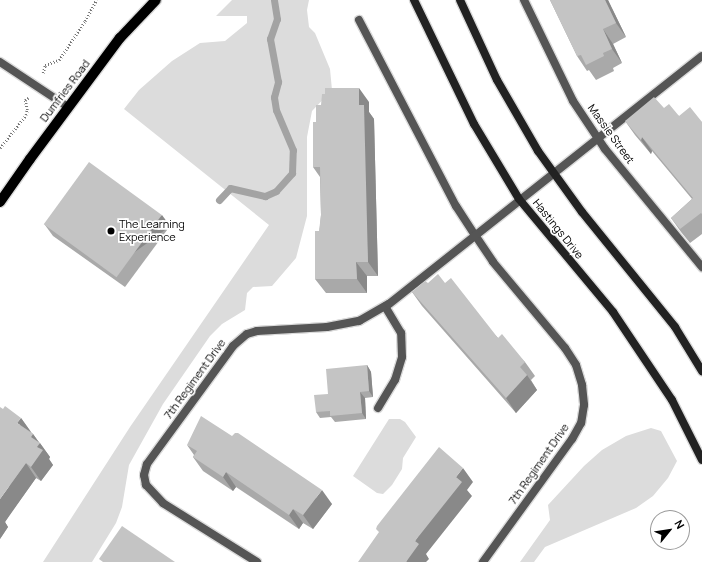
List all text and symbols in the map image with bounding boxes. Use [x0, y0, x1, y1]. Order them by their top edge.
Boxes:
street label: Dumfries Road [37, 57, 93, 125]
street label: Massie Street [585, 102, 637, 166]
street label: Hastings Drive [530, 196, 586, 262]
place label: The Learning Experience [119, 218, 185, 244]
marker: The Learning Experience [106, 226, 116, 236]
street label: 7th Regiment Drive [162, 336, 228, 422]
street label: 7th Regiment Drive [506, 421, 572, 507]
north arrow [650, 510, 690, 550]
text: N [671, 517, 688, 531]

